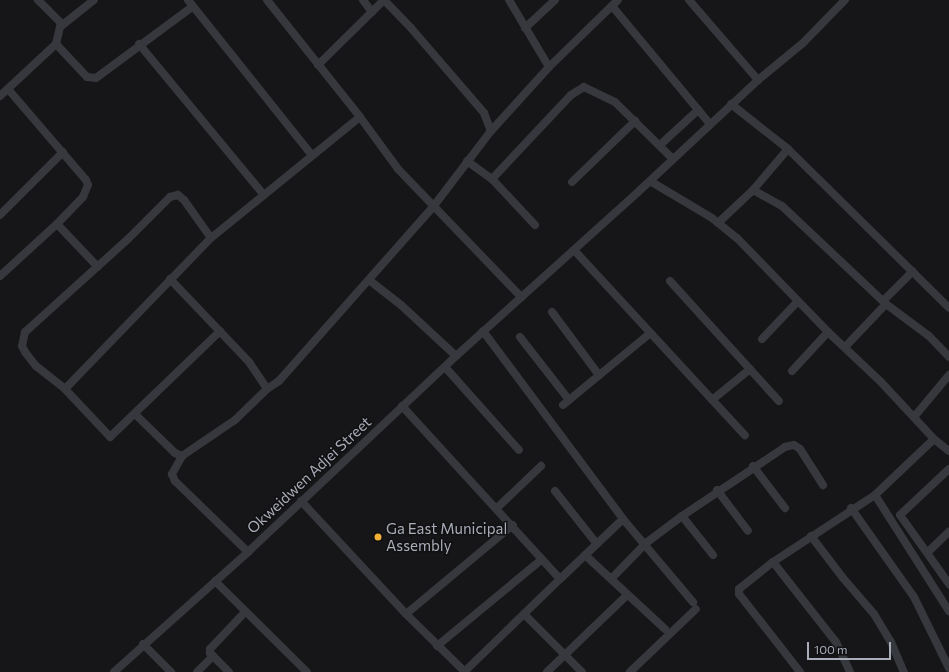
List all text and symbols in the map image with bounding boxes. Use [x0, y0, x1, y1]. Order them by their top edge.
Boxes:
street label: Okweidwen Adjei Street [243, 413, 375, 537]
place label: Ga East Municipal Assembly [386, 519, 507, 554]
marker: Ga East Municipal Assembly [373, 532, 383, 542]
scale bar [809, 634, 893, 660]
text: 100 m [814, 642, 848, 656]

